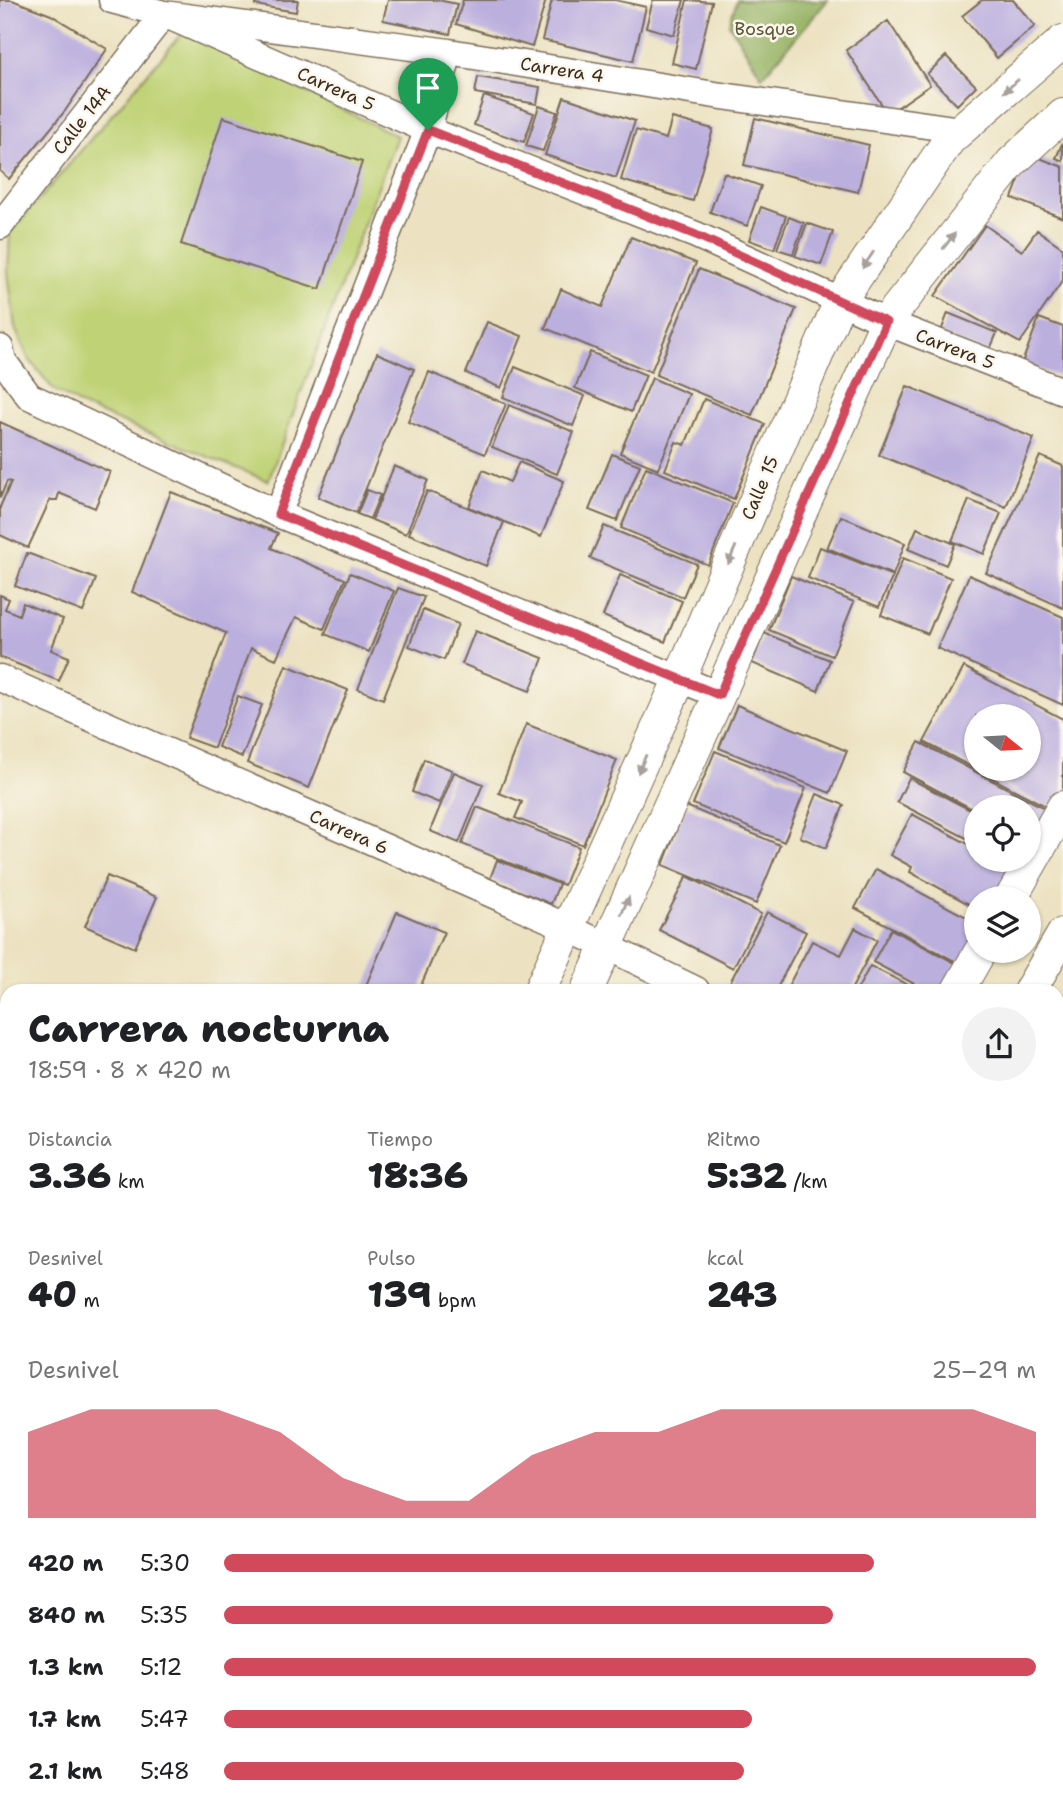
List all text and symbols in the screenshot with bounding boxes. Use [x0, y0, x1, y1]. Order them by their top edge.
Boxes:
park label: Bosque [735, 17, 795, 41]
street label: Carrera 4 [518, 52, 606, 88]
pin [398, 58, 458, 130]
street label: Carrera 5 [293, 61, 379, 117]
icon: arrive [409, 69, 447, 107]
one-way arrow [1003, 78, 1020, 93]
street label: Calle 14A [48, 81, 116, 159]
one-way arrow [942, 233, 957, 251]
one-way arrow [861, 250, 874, 270]
street label: Carrera 5 [912, 323, 998, 375]
street label: Calle 15 [736, 452, 784, 524]
one-way arrow [726, 545, 738, 565]
north arrow [964, 704, 1041, 780]
map controls [964, 704, 1041, 963]
one-way arrow [636, 754, 648, 774]
button: locate [964, 795, 1041, 872]
street label: Carrera 6 [306, 804, 392, 860]
button: layers [964, 886, 1041, 963]
one-way arrow [619, 896, 631, 916]
text: Carrera nocturna [28, 1003, 389, 1054]
button: share [962, 1007, 1036, 1081]
text: 18:59 · 8 × 420 m [28, 1055, 231, 1085]
text: Distancia [28, 1127, 112, 1152]
text: Tiempo [367, 1127, 433, 1152]
text: Ritmo [707, 1127, 761, 1152]
text: 3.36 [28, 1152, 111, 1199]
text: 18:36 [367, 1152, 468, 1199]
text: 5:32 [707, 1152, 787, 1199]
text: km [111, 1169, 145, 1194]
text: /km [787, 1169, 828, 1194]
text: Desnivel [28, 1246, 103, 1271]
text: Pulso [367, 1246, 416, 1271]
text: kcal [707, 1246, 744, 1271]
text: 40 [28, 1271, 77, 1318]
text: 139 [367, 1271, 432, 1318]
text: 243 [707, 1271, 777, 1318]
text: m [77, 1288, 100, 1313]
text: bpm [432, 1288, 476, 1313]
text: Desnivel [28, 1355, 119, 1385]
text: 25–29 m [932, 1355, 1036, 1385]
text: 420 m [28, 1548, 103, 1578]
text: 5:30 [140, 1548, 190, 1578]
text: 840 m [28, 1600, 105, 1630]
text: 5:35 [140, 1600, 188, 1630]
text: 1.3 km [28, 1652, 103, 1682]
text: 5:12 [140, 1652, 182, 1682]
text: 1.7 km [28, 1704, 101, 1734]
text: 5:47 [140, 1704, 189, 1734]
text: 2.1 km [28, 1756, 102, 1786]
text: 5:48 [140, 1756, 190, 1786]

